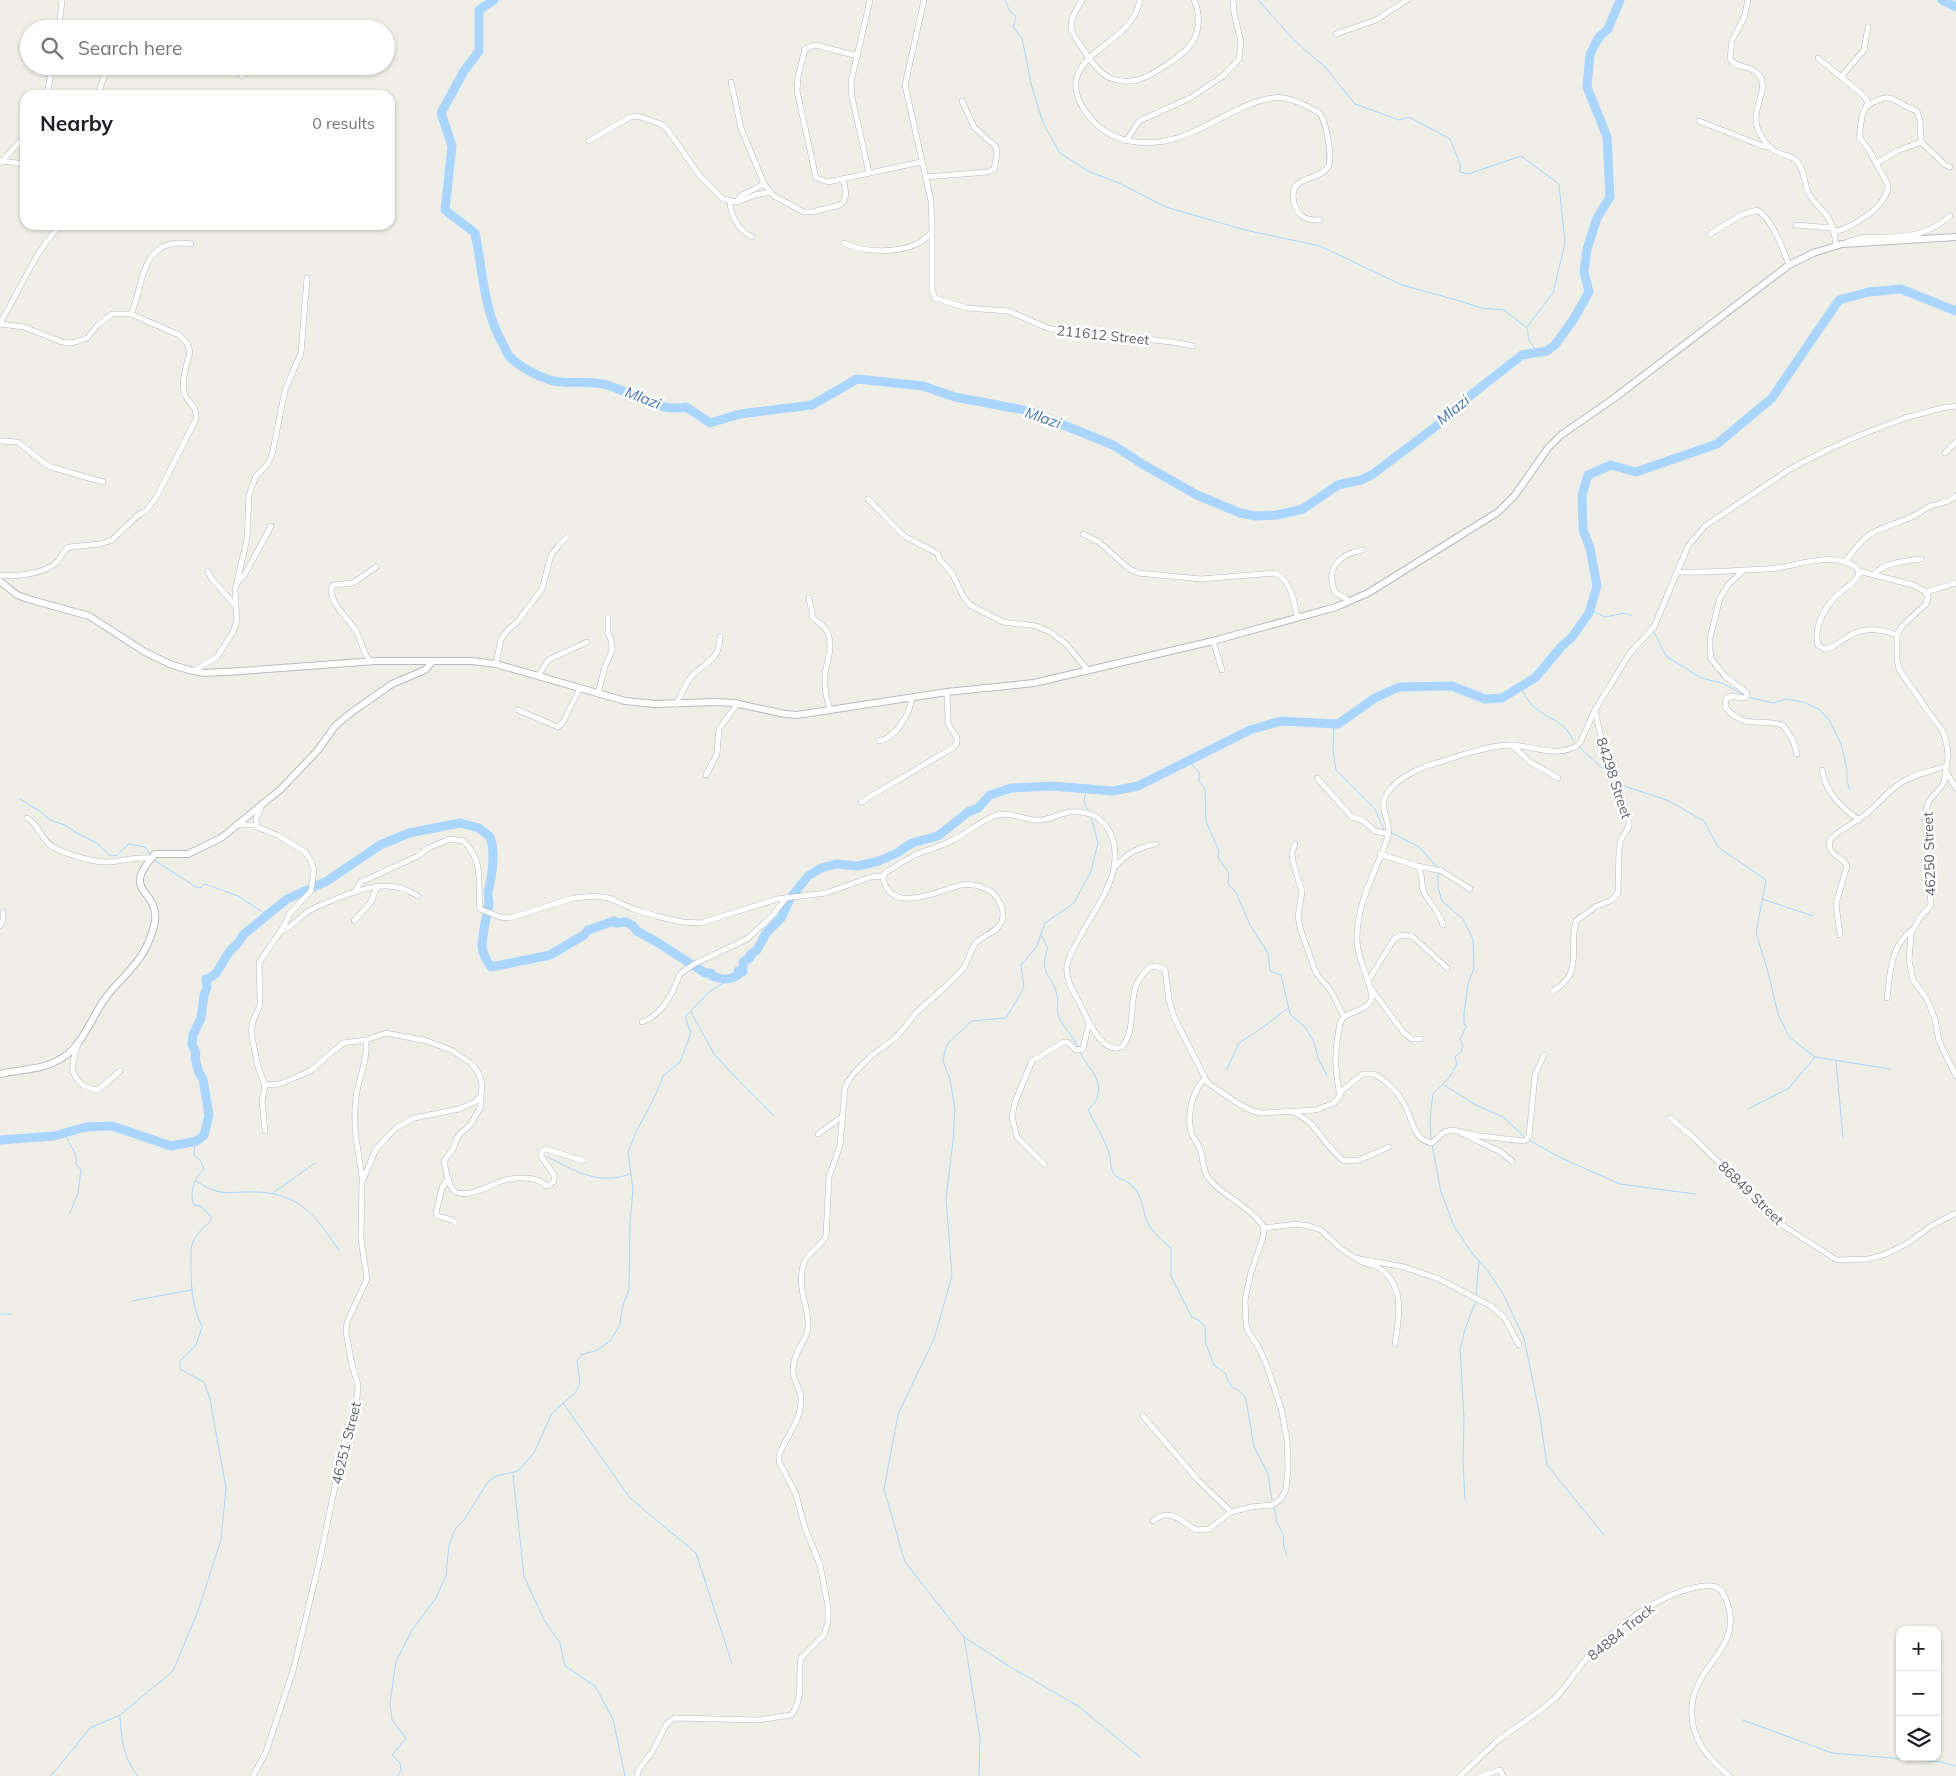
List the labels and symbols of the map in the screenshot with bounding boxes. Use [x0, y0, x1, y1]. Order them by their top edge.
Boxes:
street label: 211612 Street [1056, 321, 1150, 349]
water label: Mlazi [623, 382, 664, 413]
water label: Mlazi [1432, 390, 1473, 429]
water label: Mlazi [1023, 403, 1064, 433]
street label: 84298 Street [1592, 735, 1636, 821]
street label: 46250 Street [1919, 811, 1939, 896]
street label: 86849 Street [1714, 1157, 1788, 1229]
street label: 46251 Street [327, 1400, 365, 1486]
street label: 84884 Track [1584, 1599, 1659, 1664]

